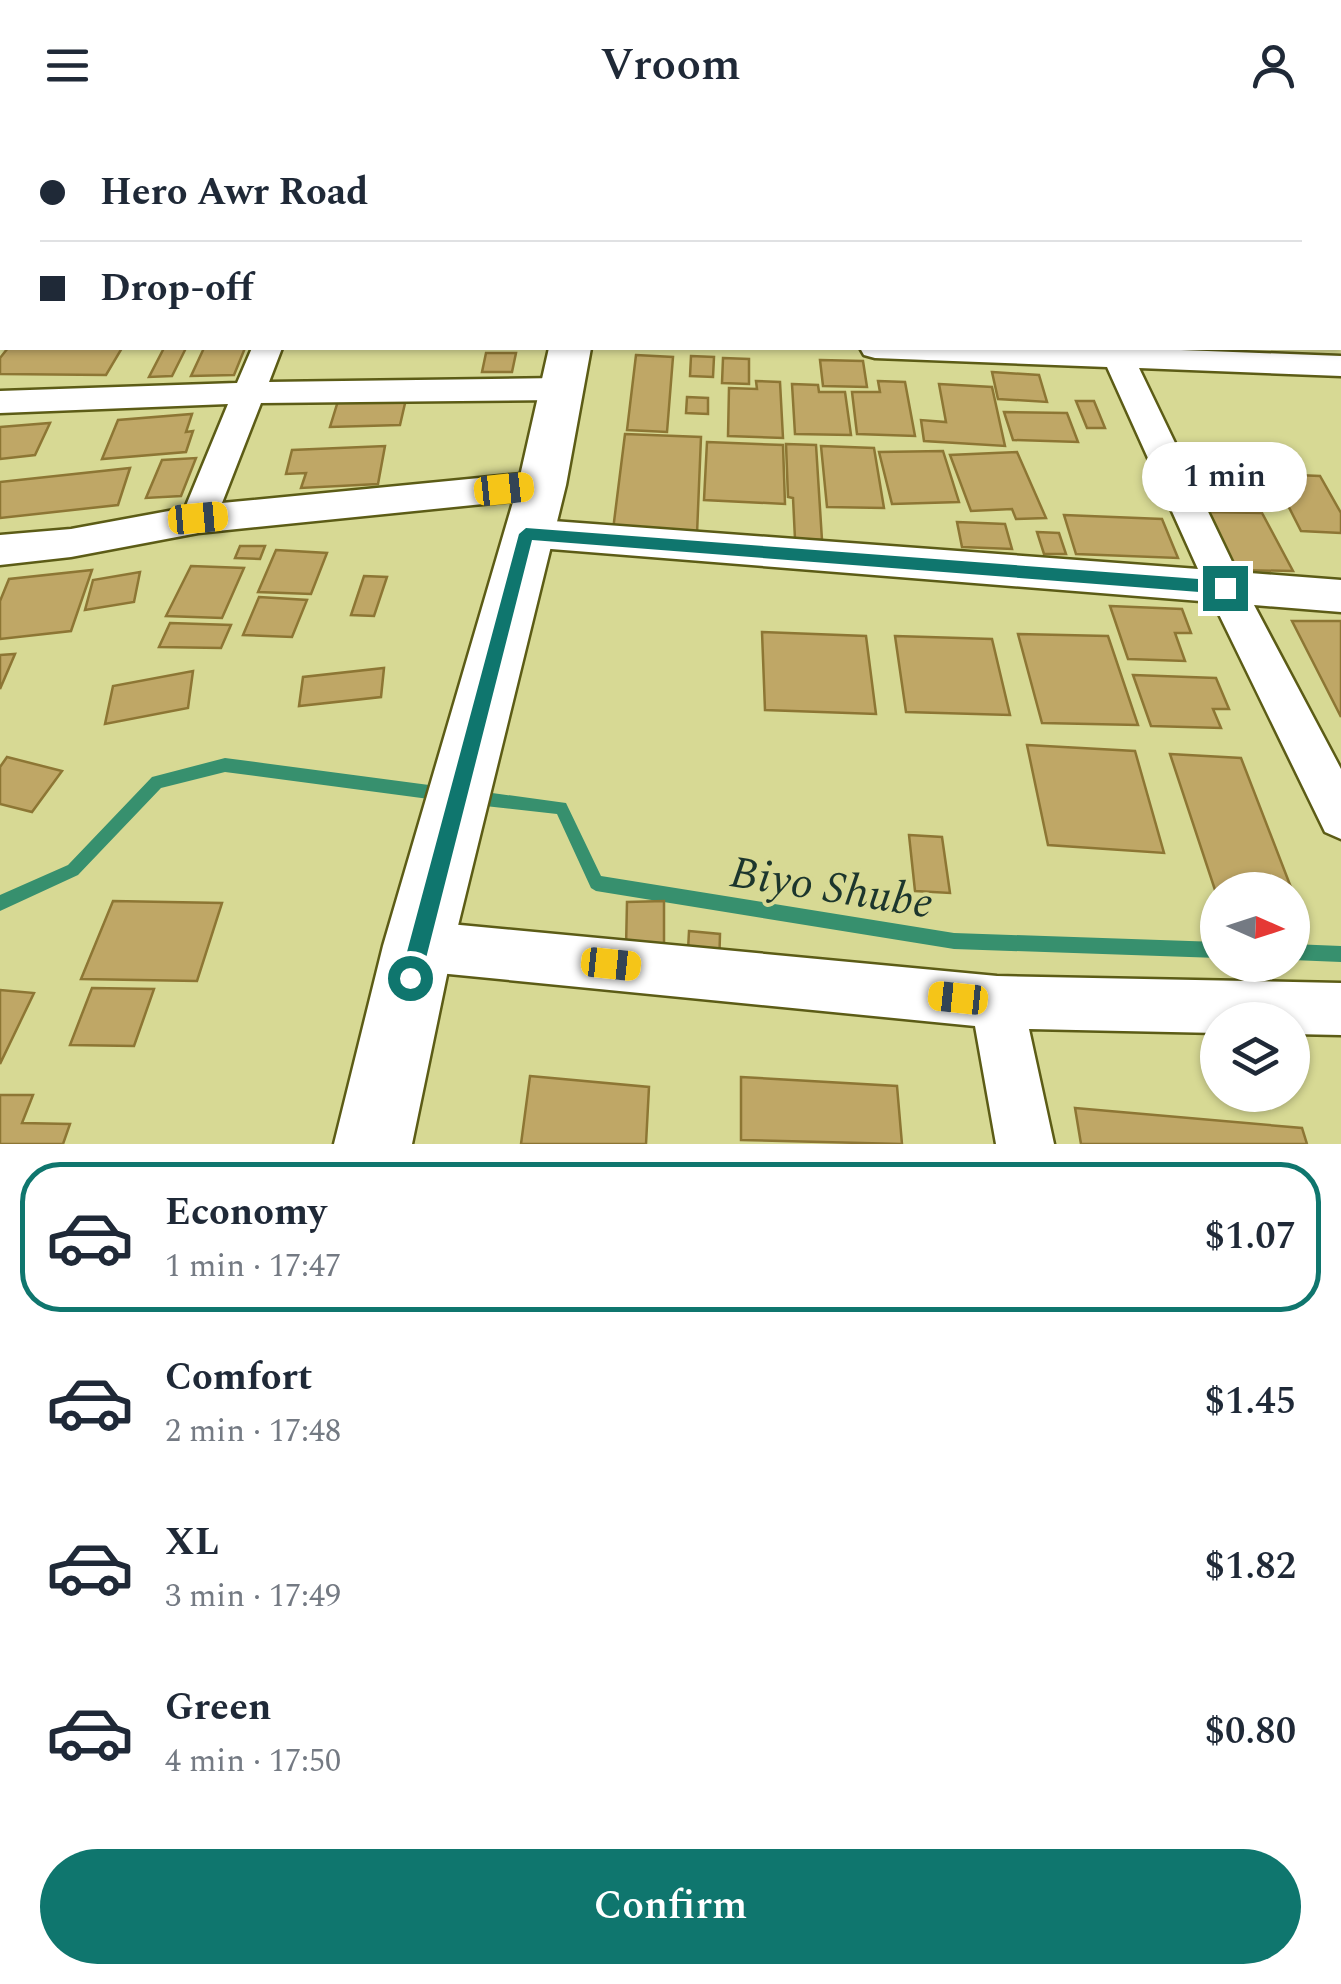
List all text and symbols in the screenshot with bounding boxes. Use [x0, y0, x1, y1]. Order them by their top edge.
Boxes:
text: Vroom [600, 31, 741, 100]
icon: menu [40, 38, 95, 93]
icon: person [1246, 38, 1301, 93]
text: Hero Awr Road [100, 164, 368, 222]
text: Drop-off [100, 260, 254, 318]
callout: 1 min [1142, 443, 1308, 513]
text: 1 min [1183, 452, 1266, 501]
car [473, 471, 535, 507]
car [167, 500, 229, 536]
route end [1203, 566, 1248, 611]
water label: Biyo Shube [725, 838, 938, 939]
north arrow [1200, 872, 1310, 982]
map controls [1200, 872, 1310, 1112]
car [580, 946, 642, 982]
route start [388, 956, 433, 1001]
car [927, 980, 989, 1016]
button: layers [1200, 1002, 1310, 1112]
text: Economy [165, 1184, 326, 1242]
icon: car [45, 1192, 135, 1282]
text: $1.07 [1205, 1208, 1296, 1266]
text: 1 min · 17:47 [165, 1242, 341, 1291]
text: Comfort [165, 1349, 312, 1407]
icon: car [45, 1357, 135, 1447]
text: $1.45 [1205, 1373, 1296, 1431]
text: 2 min · 17:48 [165, 1407, 341, 1456]
text: XL [165, 1514, 219, 1572]
icon: car [45, 1522, 135, 1612]
text: $1.82 [1205, 1538, 1296, 1596]
text: 3 min · 17:49 [165, 1572, 341, 1621]
text: Green [165, 1679, 272, 1737]
icon: car [45, 1687, 135, 1777]
text: $0.80 [1205, 1703, 1296, 1761]
text: 4 min · 17:50 [165, 1737, 341, 1786]
button: Confirm [40, 1849, 1301, 1964]

